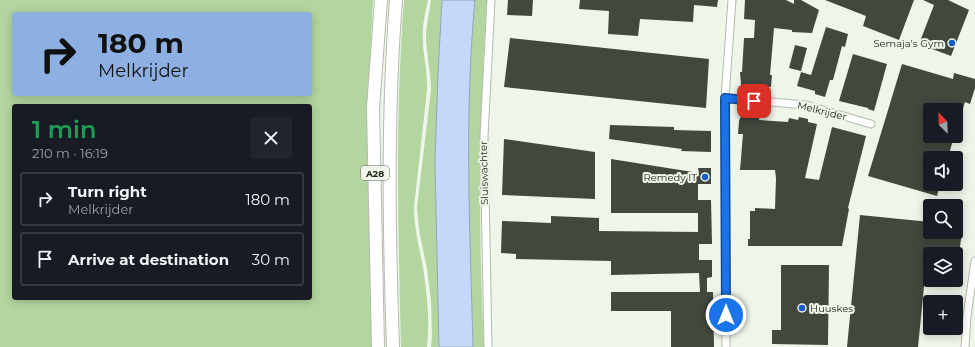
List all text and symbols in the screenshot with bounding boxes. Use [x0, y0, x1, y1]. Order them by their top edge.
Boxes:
text: 180 m [98, 26, 184, 60]
icon: right [32, 28, 84, 80]
place label: Semaja's Gym [873, 37, 944, 50]
marker: Semaja's Gym [947, 38, 957, 48]
text: Melkrijder [98, 60, 189, 82]
pin [737, 84, 771, 118]
icon: arrive [743, 90, 765, 112]
street label: Melkrijder [796, 99, 848, 123]
north arrow [923, 103, 963, 143]
map controls [923, 103, 963, 335]
text: 1 min [32, 115, 96, 144]
button: close [250, 117, 292, 159]
street label: Sluiswachter [477, 141, 491, 205]
text: 210 m · 16:19 [32, 145, 108, 161]
button: sound [923, 151, 963, 191]
road number: A28 [361, 166, 389, 180]
place label: Remedy IT [644, 171, 697, 184]
marker: Remedy IT [700, 172, 710, 182]
text: Turn right [68, 182, 147, 201]
icon: right [34, 188, 56, 210]
text: 180 m [245, 190, 290, 209]
button: search [923, 199, 963, 239]
text: Melkrijder [68, 201, 134, 217]
button: layers [923, 247, 963, 287]
icon: arrive [34, 248, 56, 270]
text: Arrive at destination [68, 250, 229, 269]
text: 30 m [252, 250, 290, 269]
position arrow [705, 294, 747, 336]
button: + [923, 295, 963, 335]
place label: Huuskes [810, 302, 853, 315]
marker: Huuskes [797, 303, 807, 313]

